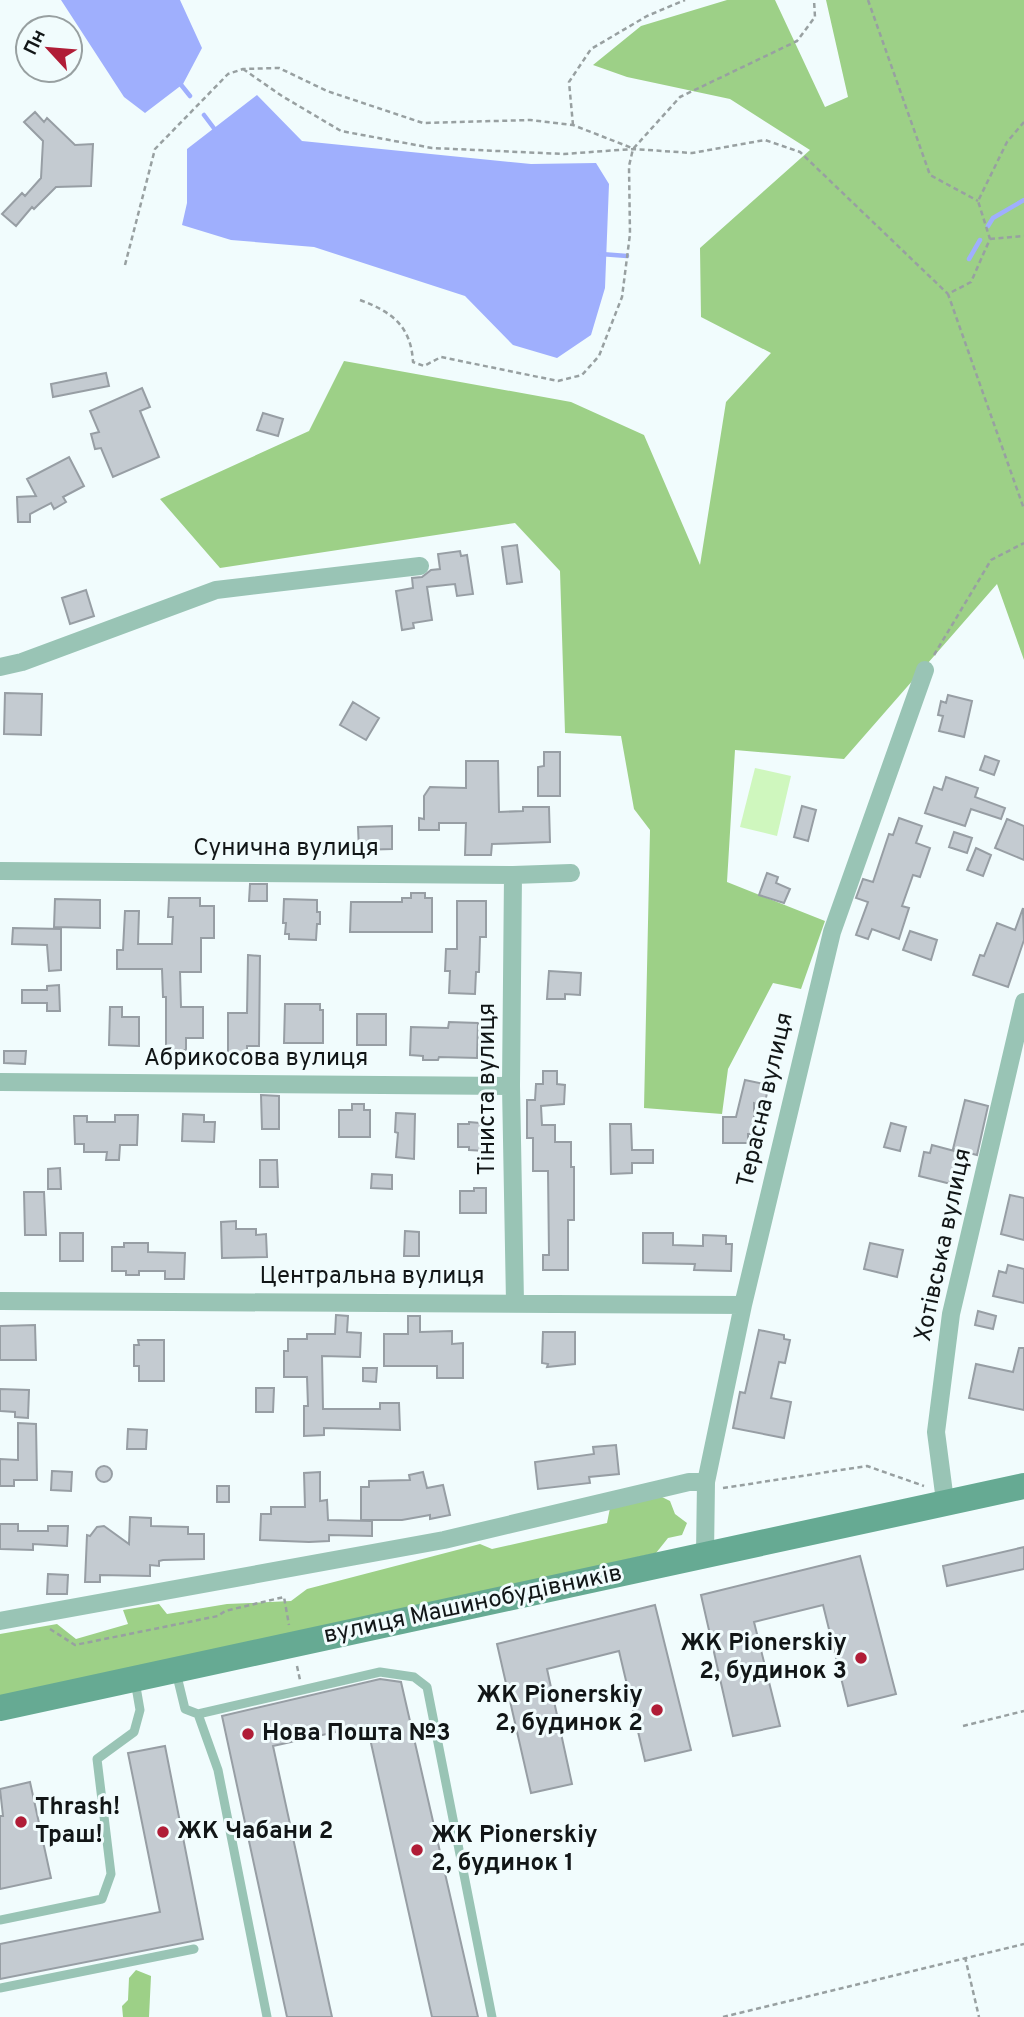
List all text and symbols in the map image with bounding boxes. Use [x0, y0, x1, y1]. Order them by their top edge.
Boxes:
north arrow [14, 14, 84, 84]
text: Пн [19, 26, 52, 59]
street label: Сунична вулиця [193, 834, 379, 864]
street label: Тіниста вулиця [473, 1003, 503, 1175]
street label: Терасна вулиця [731, 1010, 801, 1190]
street label: Абрикосова вулиця [144, 1044, 368, 1074]
street label: Хотівська вулиця [909, 1146, 979, 1344]
street label: Центральна вулиця [259, 1262, 485, 1292]
street label: вулиця Машинобудівників [321, 1559, 625, 1651]
place label: ЖК Pionerskiy 2, будинок 3 [680, 1629, 847, 1687]
marker: ЖК Pionerskiy 2, будинок 3 [853, 1650, 869, 1666]
place label: ЖК Pionerskiy 2, будинок 2 [476, 1681, 643, 1739]
marker: ЖК Pionerskiy 2, будинок 2 [649, 1702, 665, 1718]
place label: Нова Пошта №3 [262, 1719, 451, 1749]
marker: Нова Пошта №3 [240, 1726, 256, 1742]
place label: Thrash! Траш! [35, 1793, 120, 1851]
marker: Thrash! Траш! [13, 1814, 29, 1830]
place label: ЖК Чабани 2 [177, 1817, 333, 1847]
place label: ЖК Pionerskiy 2, будинок 1 [431, 1821, 598, 1879]
marker: ЖК Чабани 2 [155, 1824, 171, 1840]
marker: ЖК Pionerskiy 2, будинок 1 [409, 1842, 425, 1858]

